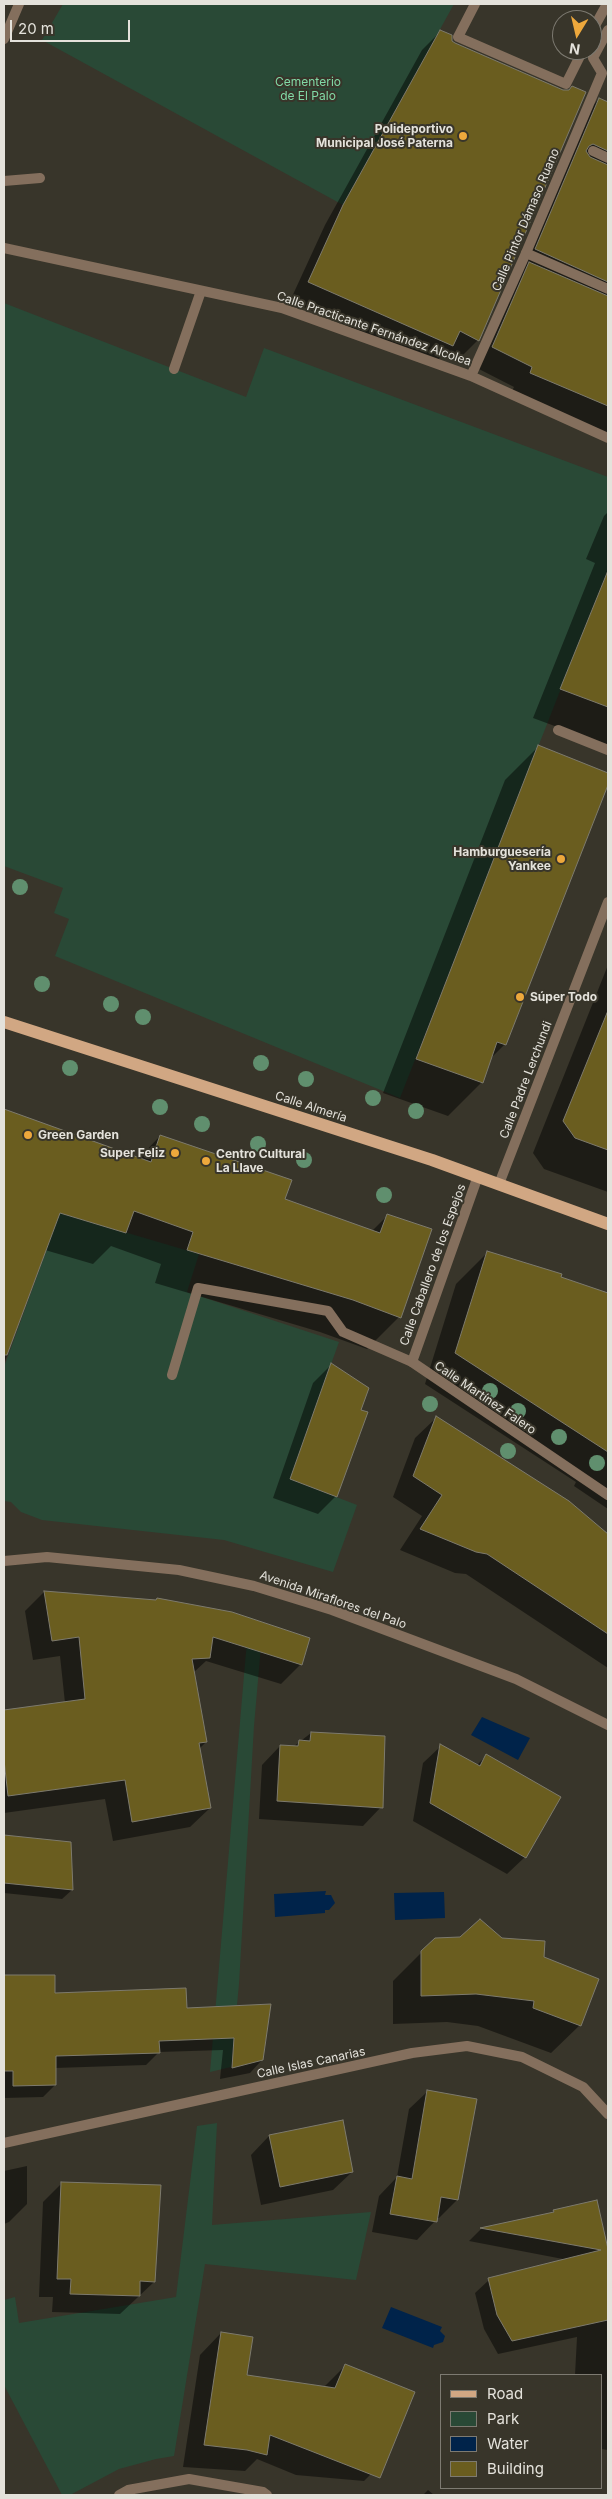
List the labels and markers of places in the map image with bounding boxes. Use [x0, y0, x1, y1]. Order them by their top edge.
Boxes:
place label: Polideportivo Municipal José Paterna [316, 122, 453, 150]
marker: Polideportivo Municipal José Paterna [457, 130, 469, 142]
place label: Hamburguesería Yankee [453, 845, 551, 873]
marker: Hamburguesería Yankee [555, 853, 567, 865]
place label: Súper Todo [530, 990, 597, 1004]
marker: Súper Todo [514, 991, 526, 1003]
place label: Green Garden [38, 1128, 119, 1142]
marker: Green Garden [22, 1129, 34, 1141]
place label: Super Feliz [100, 1146, 165, 1160]
marker: Super Feliz [169, 1147, 181, 1159]
place label: Centro Cultural La Llave [216, 1147, 305, 1175]
marker: Centro Cultural La Llave [200, 1155, 212, 1167]

